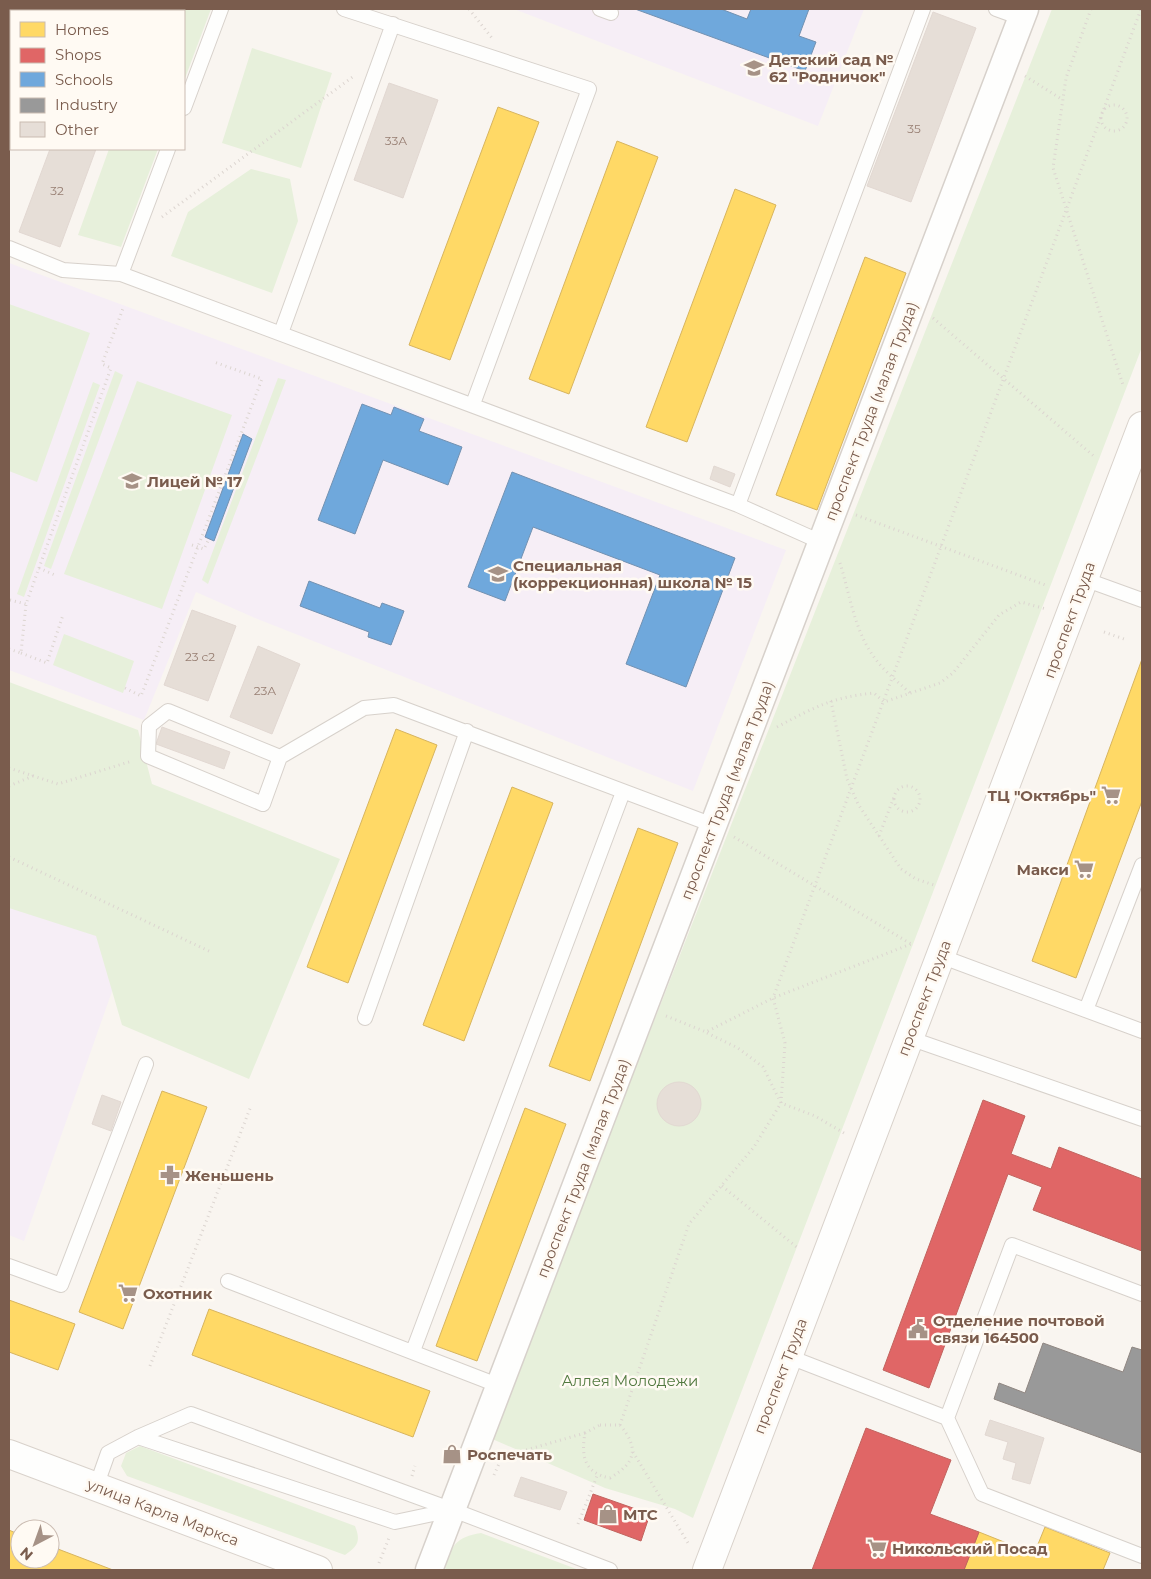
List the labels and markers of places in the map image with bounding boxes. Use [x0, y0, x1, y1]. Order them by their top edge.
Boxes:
place label: Детский сад № 62 "Родничок" [769, 50, 893, 86]
school or university icon: Детский сад № 62 "Родничок" [743, 57, 765, 79]
school or university icon: Лицей № 17 [121, 470, 143, 492]
place label: Лицей № 17 [147, 472, 242, 491]
place label: Специальная (коррекционная) школа № 15 [513, 556, 752, 592]
school or university icon: Специальная (коррекционная) школа № 15 [487, 563, 509, 585]
supermarket icon: ТЦ "Октябрь" [1100, 784, 1122, 806]
place label: ТЦ "Октябрь" [988, 786, 1096, 805]
supermarket icon: Макси [1073, 858, 1095, 880]
place label: Макси [1017, 860, 1069, 879]
pharmacy icon: Женьшень [159, 1164, 181, 1186]
place label: Женьшень [185, 1166, 274, 1185]
supermarket icon: Охотник [117, 1282, 139, 1304]
place label: Охотник [143, 1284, 213, 1303]
place label: Отделение почтовой связи 164500 [933, 1311, 1105, 1347]
public building icon: Отделение почтовой связи 164500 [907, 1318, 929, 1340]
shop icon: Роспечать [441, 1443, 463, 1465]
place label: Роспечать [467, 1445, 552, 1464]
shop icon: МТС [597, 1503, 619, 1525]
place label: МТС [623, 1505, 658, 1524]
supermarket icon: Никольский Посад [866, 1537, 888, 1559]
place label: Никольский Посад [892, 1539, 1048, 1558]

